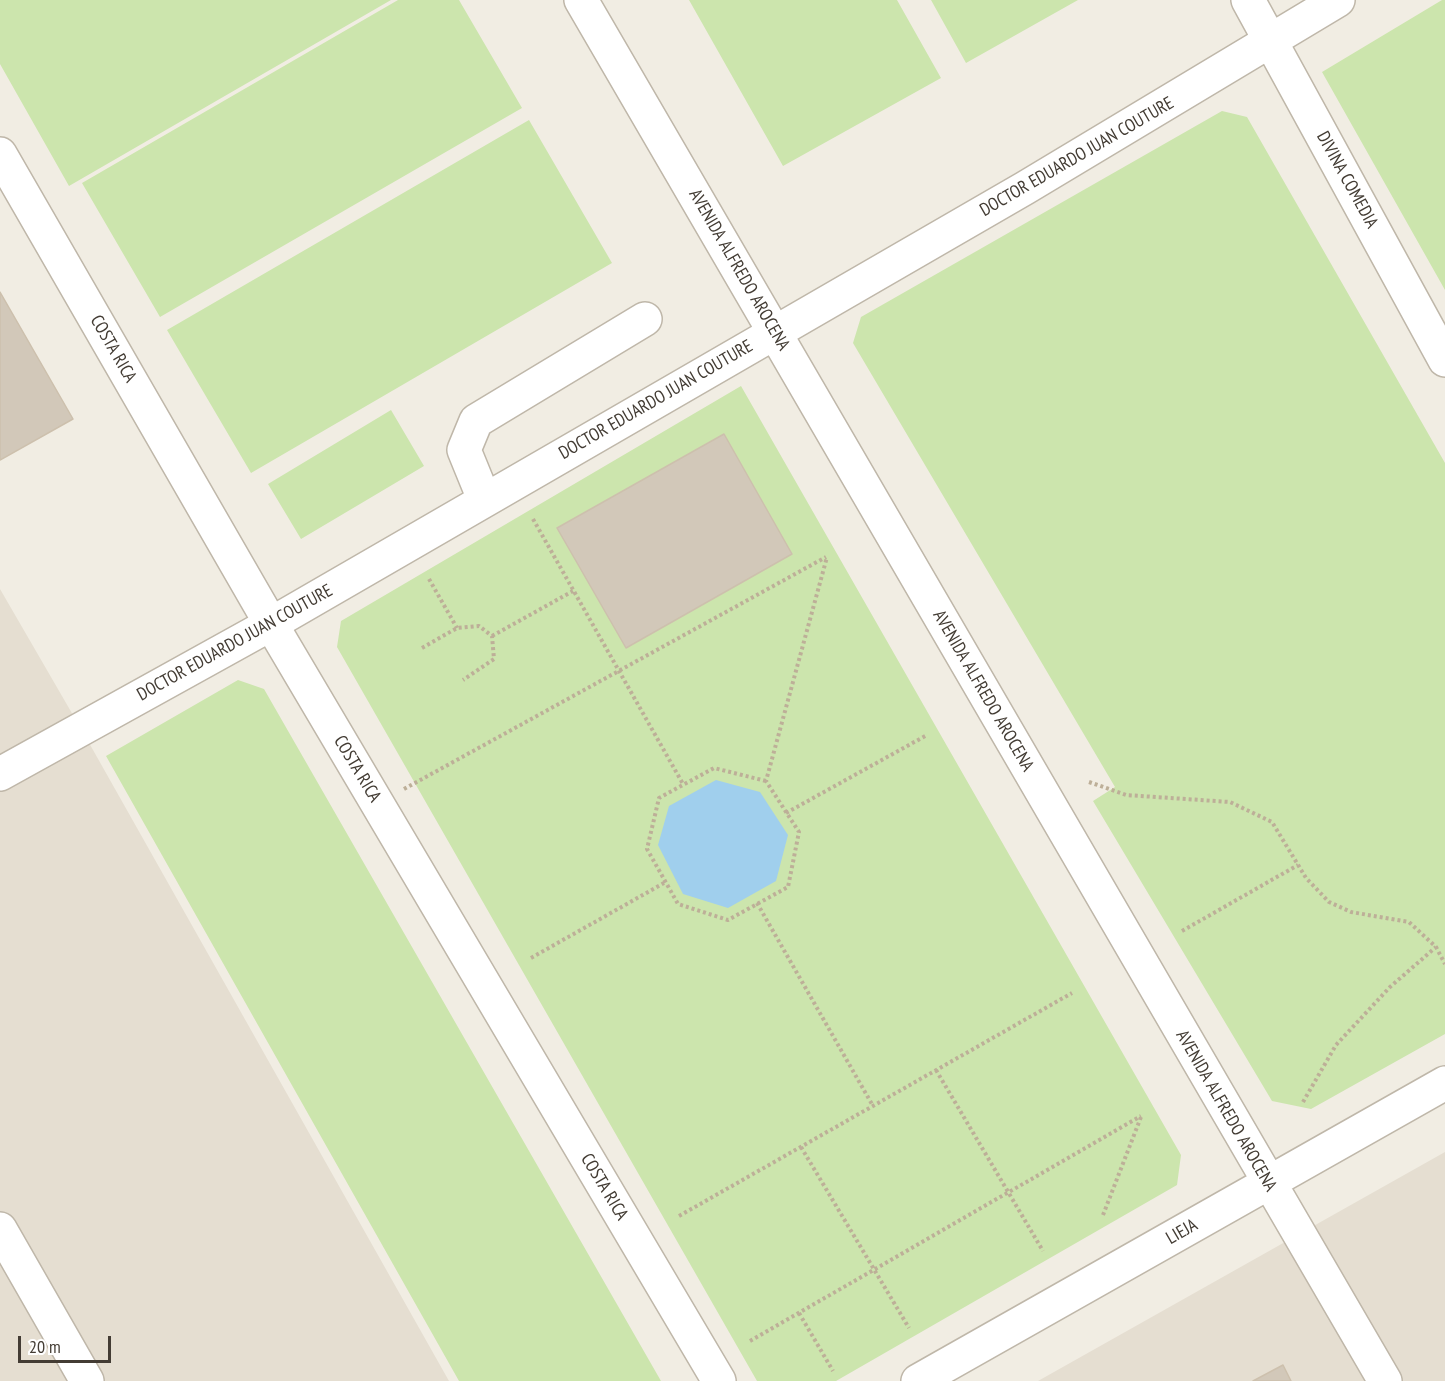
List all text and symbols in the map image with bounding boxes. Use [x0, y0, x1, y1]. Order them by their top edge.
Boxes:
street label: DOCTOR EDUARDO JUAN COUTURE [976, 93, 1178, 221]
street label: DIVINA COMEDIA [1312, 128, 1382, 232]
street label: AVENIDA ALFREDO AROCENA [684, 185, 794, 355]
street label: COSTA RICA [85, 312, 141, 386]
street label: DOCTOR EDUARDO JUAN COUTURE [555, 336, 757, 464]
street label: DOCTOR EDUARDO JUAN COUTURE [133, 580, 337, 706]
street label: AVENIDA ALFREDO AROCENA [928, 606, 1038, 776]
street label: COSTA RICA [329, 732, 385, 806]
street label: AVENIDA ALFREDO AROCENA [1171, 1026, 1281, 1196]
street label: COSTA RICA [576, 1150, 632, 1224]
street label: LIEJA [1163, 1215, 1201, 1249]
scale bar [21, 1324, 114, 1362]
text: 20 m [29, 1335, 61, 1358]

